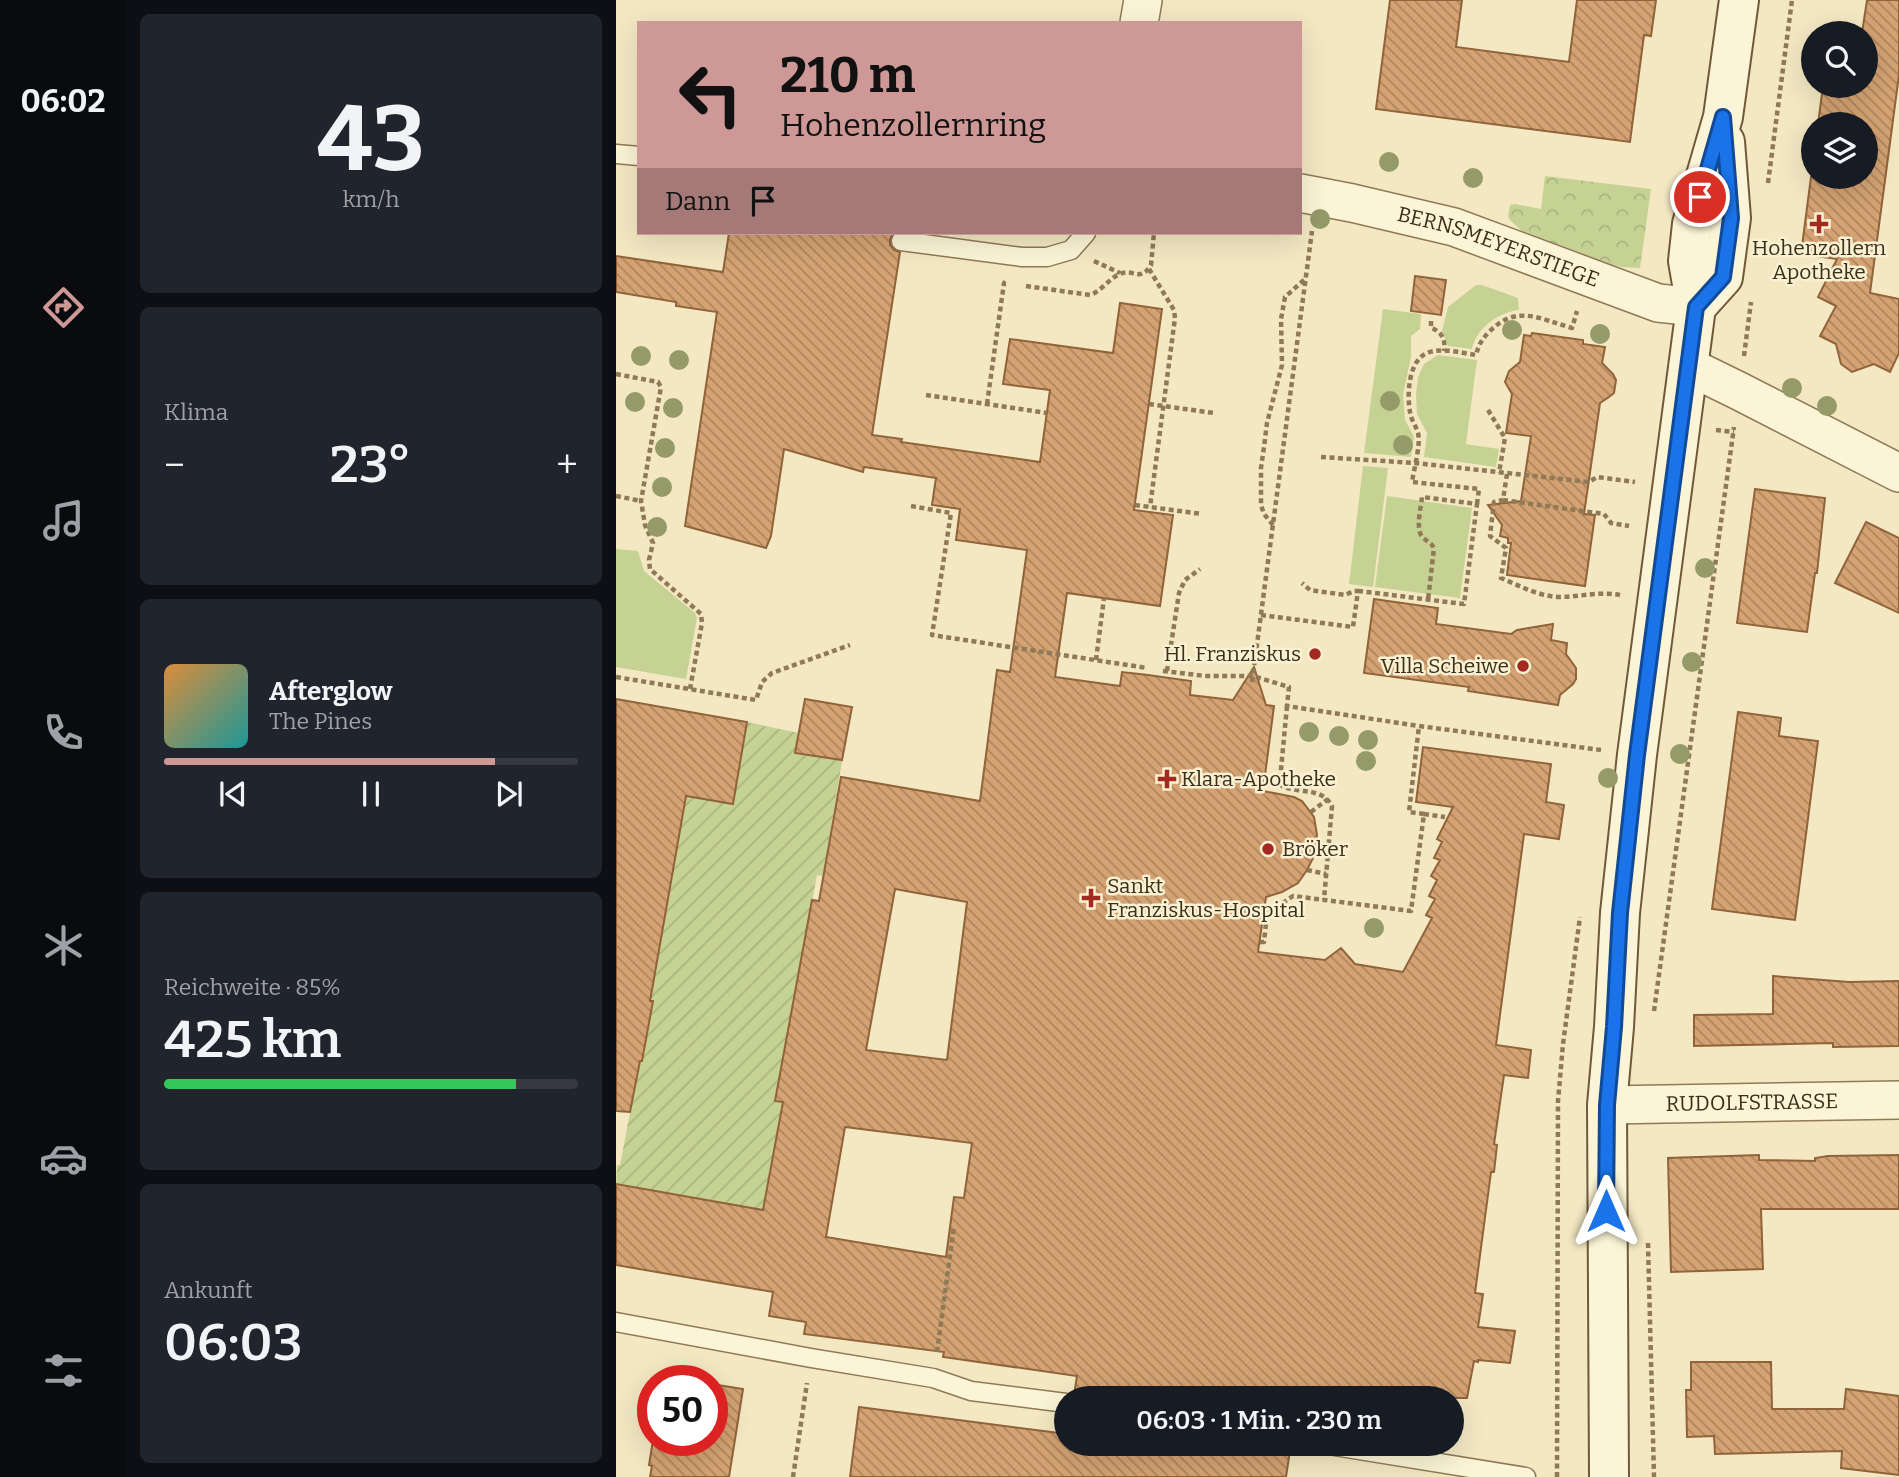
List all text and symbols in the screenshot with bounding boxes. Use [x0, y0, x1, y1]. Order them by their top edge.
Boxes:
map controls [1801, 21, 1878, 189]
button: search [1801, 21, 1878, 98]
text: 210 m [780, 46, 915, 105]
icon: left [665, 49, 756, 140]
text: 06:02 [20, 82, 106, 120]
text: 43 [317, 85, 425, 194]
text: Hohenzollernring [780, 106, 1046, 144]
button: layers [1801, 112, 1878, 189]
pin [1670, 167, 1730, 227]
icon: arrive [1681, 178, 1719, 216]
icon: arrive [744, 182, 782, 220]
text: km/h [343, 185, 399, 213]
text: Dann [665, 186, 730, 217]
street label: BERNSMEYERSTIEGE [1395, 201, 1603, 293]
marker: Hohenzollern Apotheke [1811, 216, 1827, 232]
place label: Hohenzollern Apotheke [1752, 235, 1886, 285]
icon: directions [39, 283, 88, 332]
text: Klima [164, 398, 228, 426]
text: 23° [330, 433, 412, 496]
text: − [164, 442, 185, 488]
text: + [556, 442, 578, 488]
icon: music [39, 496, 88, 545]
place label: Hl. Franziskus [1164, 641, 1301, 667]
marker: Hl. Franziskus [1307, 646, 1323, 662]
place label: Villa Scheiwe [1381, 653, 1509, 679]
marker: Villa Scheiwe [1515, 658, 1531, 674]
text: Afterglow [269, 676, 392, 707]
text: The Pines [269, 707, 372, 735]
icon: phone [39, 708, 88, 757]
place label: Klara-Apotheke [1181, 766, 1336, 792]
marker: Klara-Apotheke [1159, 771, 1175, 787]
icon: previous [214, 775, 252, 813]
icon: pause [352, 775, 390, 813]
icon: next [490, 775, 528, 813]
place label: Bröker [1282, 836, 1348, 862]
marker: Bröker [1260, 841, 1276, 857]
place label: Sankt Franziskus-Hospital [1107, 873, 1305, 923]
marker: Sankt Franziskus-Hospital [1081, 888, 1101, 908]
icon: climate [39, 921, 88, 970]
text: Reichweite · 85% [164, 973, 341, 1001]
text: 425 km [164, 1008, 341, 1071]
street label: RUDOLFSTRASSE [1665, 1088, 1839, 1117]
icon: car [39, 1134, 88, 1183]
position arrow [1569, 1174, 1643, 1248]
text: Ankunft [164, 1276, 253, 1304]
text: 06:03 [164, 1311, 303, 1374]
icon: filters [39, 1346, 88, 1395]
speed limit sign: 50 [637, 1365, 728, 1456]
text: 06:03 · 1 Min. · 230 m [1136, 1405, 1382, 1436]

